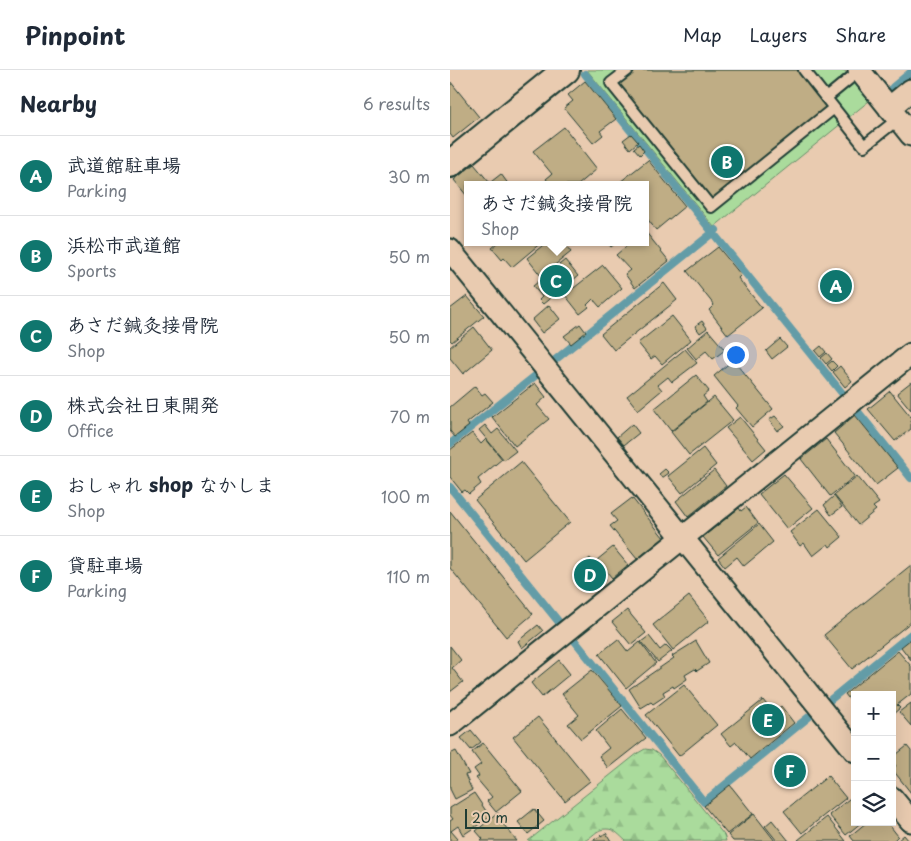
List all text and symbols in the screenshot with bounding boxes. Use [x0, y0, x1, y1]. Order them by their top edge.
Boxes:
text: Pinpoint [25, 17, 126, 53]
text: Map [683, 21, 722, 48]
text: Layers [750, 21, 807, 48]
text: Share [835, 21, 886, 48]
text: Nearby [20, 87, 97, 119]
text: 6 results [363, 91, 430, 115]
pin: B [711, 143, 743, 181]
text: 武道館駐車場 [67, 150, 181, 178]
text: A [30, 164, 42, 188]
text: 30 m [388, 164, 430, 188]
text: Parking [67, 178, 127, 202]
popup [464, 181, 649, 246]
text: あさだ鍼灸接骨院 [481, 188, 632, 216]
text: Shop [481, 216, 519, 240]
text: 浜松市武道館 [67, 230, 181, 258]
text: B [31, 244, 41, 268]
text: 50 m [389, 244, 430, 268]
text: Sports [67, 258, 116, 282]
pin: C [540, 262, 572, 300]
pin: A [820, 267, 852, 305]
text: あさだ鍼灸接骨院 [67, 310, 218, 338]
text: C [30, 324, 42, 348]
text: 50 m [389, 324, 430, 348]
text: Shop [67, 338, 105, 362]
your location [723, 342, 749, 368]
text: 株式会社日東開発 [67, 390, 219, 418]
text: D [30, 404, 42, 428]
text: 70 m [390, 404, 430, 428]
text: Office [67, 418, 114, 442]
text: おしゃれ shop なかしま [67, 470, 275, 498]
text: E [31, 484, 41, 508]
text: 100 m [381, 484, 430, 508]
text: Shop [67, 498, 105, 522]
text: 貸駐車場 [67, 550, 143, 578]
pin: D [574, 556, 606, 594]
text: F [31, 564, 41, 588]
text: 110 m [387, 564, 430, 588]
text: Parking [67, 578, 127, 602]
map controls [851, 691, 896, 826]
button: + [851, 691, 896, 736]
pin: E [752, 701, 784, 739]
button: − [851, 736, 896, 781]
pin: F [774, 752, 806, 790]
button: layers [851, 781, 896, 826]
scale bar [465, 806, 539, 829]
text: 20 m [472, 807, 508, 828]

